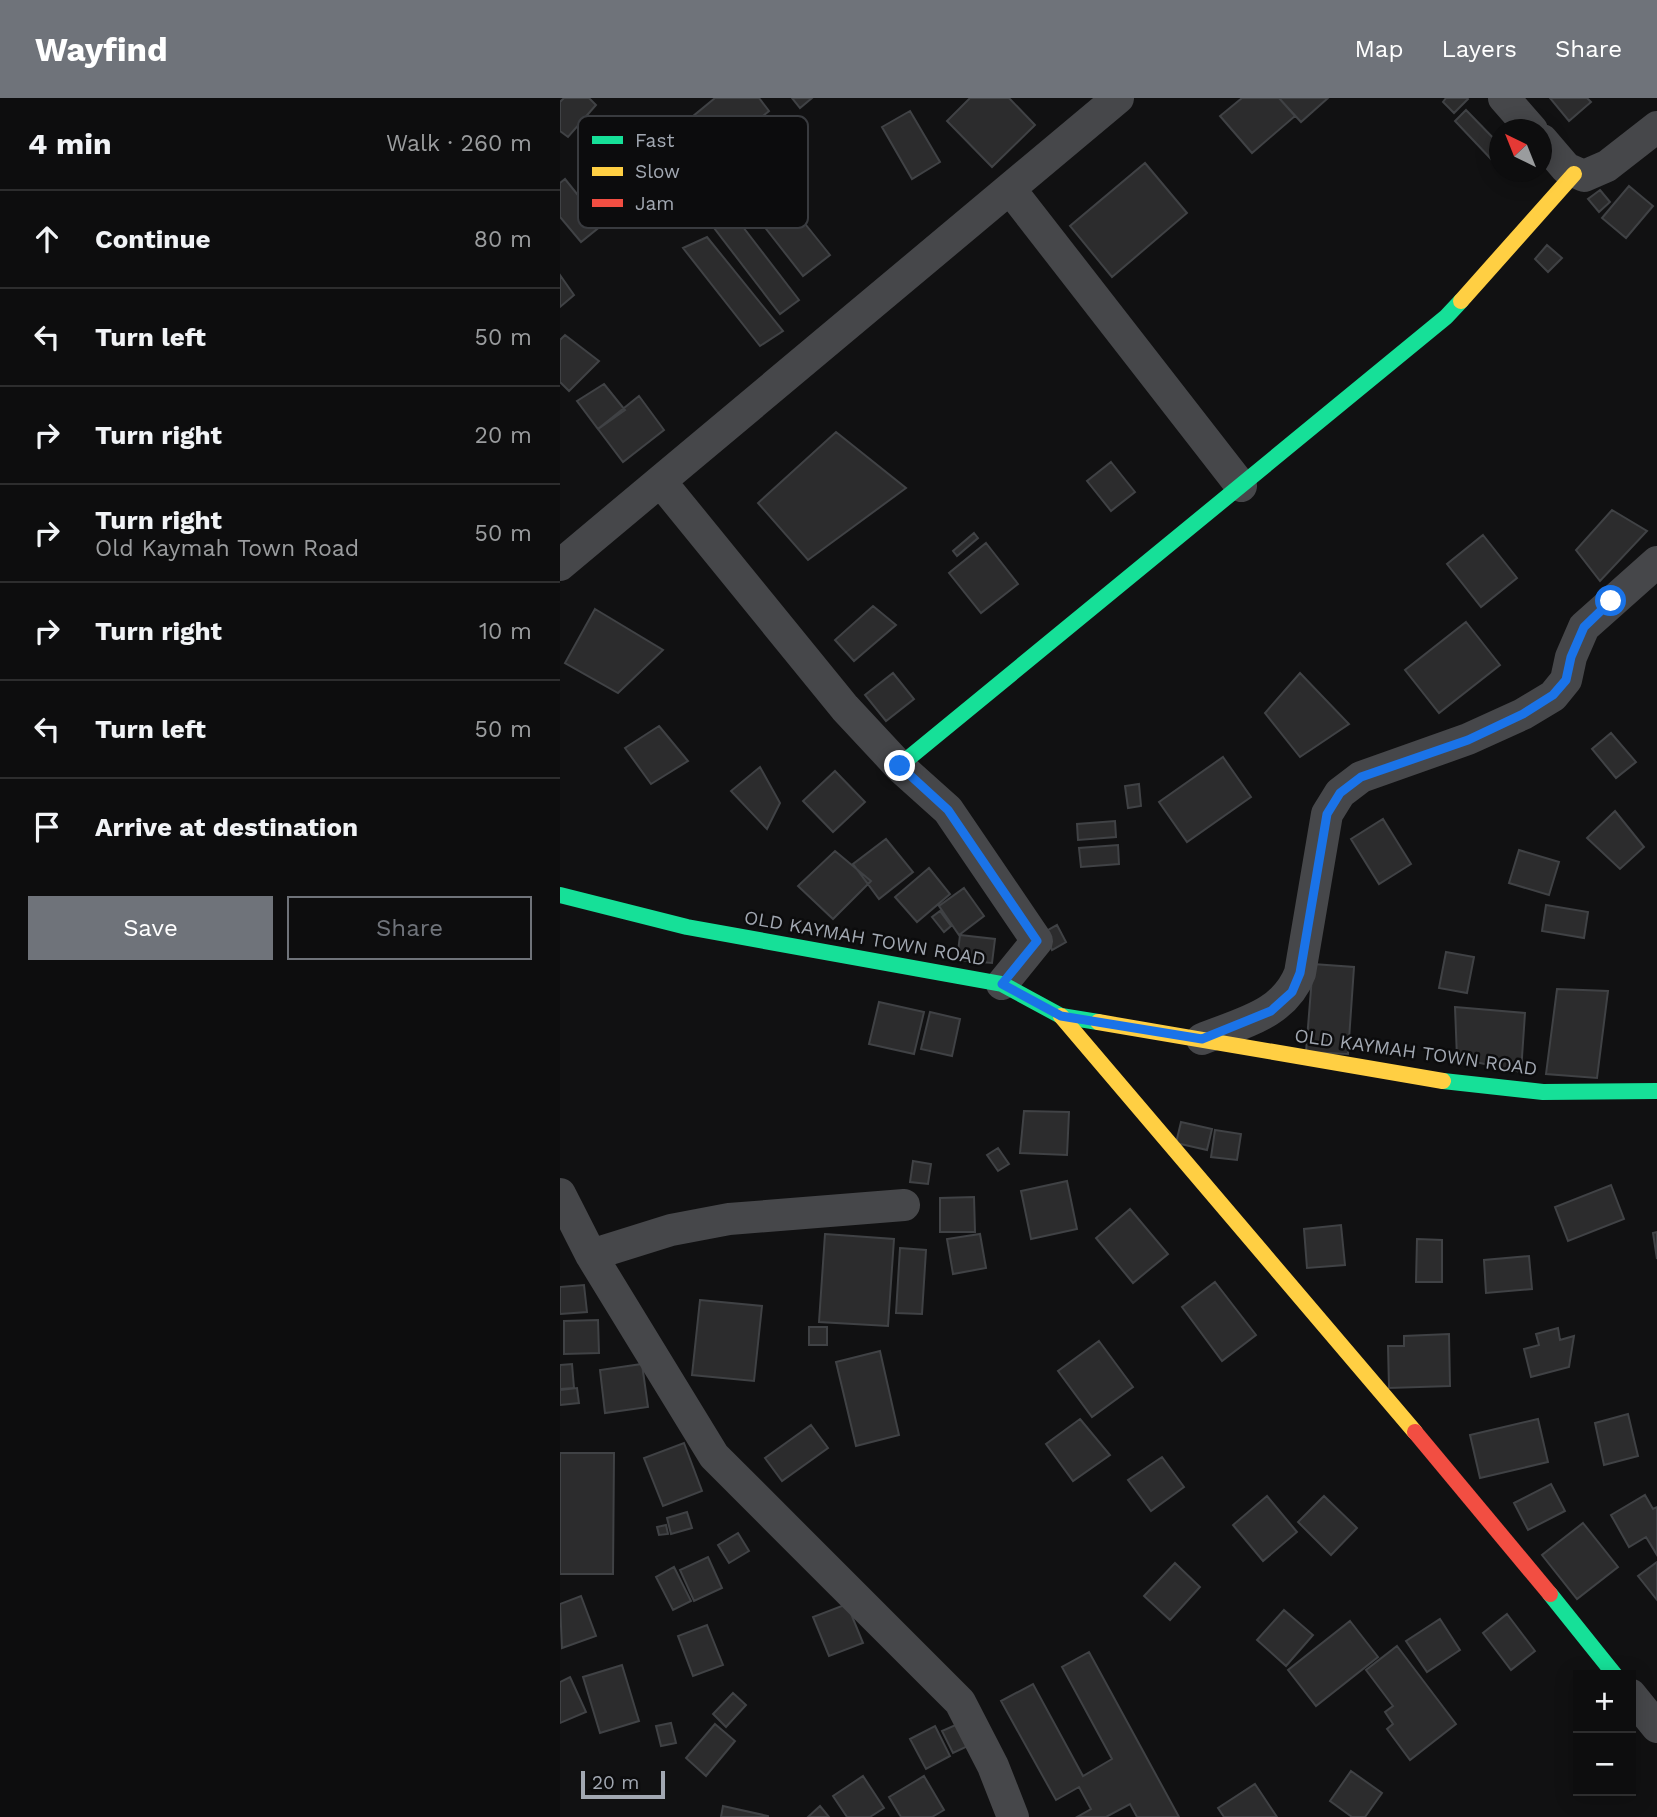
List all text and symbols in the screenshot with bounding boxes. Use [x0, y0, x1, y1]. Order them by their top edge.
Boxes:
text: Wayfind [35, 30, 168, 69]
text: Map [1355, 35, 1403, 63]
text: Layers [1441, 35, 1517, 63]
text: Share [1555, 35, 1622, 63]
legend [578, 116, 808, 228]
north arrow [1489, 119, 1552, 182]
text: 4 min [28, 126, 112, 161]
text: Fast [635, 129, 674, 152]
text: Walk · 260 m [386, 130, 532, 157]
text: Slow [635, 160, 680, 183]
text: Jam [635, 192, 674, 215]
icon: ahead [28, 220, 66, 258]
text: Continue [95, 224, 211, 254]
text: 80 m [474, 226, 532, 253]
icon: left [28, 318, 66, 356]
text: Turn left [95, 322, 206, 352]
text: 50 m [475, 324, 532, 351]
icon: right [28, 416, 66, 454]
text: Turn right [95, 420, 222, 450]
text: 20 m [475, 422, 532, 449]
text: Turn right [95, 505, 222, 535]
icon: right [28, 514, 66, 552]
text: 50 m [475, 520, 532, 547]
text: Old Kaymah Town Road [95, 535, 359, 562]
route start [1595, 585, 1626, 616]
icon: right [28, 612, 66, 650]
text: Turn right [95, 616, 222, 646]
text: 10 m [479, 618, 532, 645]
icon: left [28, 710, 66, 748]
text: Turn left [95, 714, 206, 744]
text: 50 m [475, 716, 532, 743]
route end [884, 750, 915, 781]
icon: arrive [28, 808, 66, 846]
text: Arrive at destination [95, 812, 358, 842]
button: Save [28, 896, 273, 960]
button: Share [287, 896, 532, 960]
street label: OLD KAYMAH TOWN ROAD [742, 905, 988, 971]
street label: OLD KAYMAH TOWN ROAD [1293, 1024, 1539, 1080]
map controls [1573, 1670, 1636, 1796]
button: + [1573, 1670, 1636, 1733]
button: − [1573, 1733, 1636, 1796]
scale bar [581, 1768, 665, 1800]
text: 20 m [592, 1771, 639, 1794]

